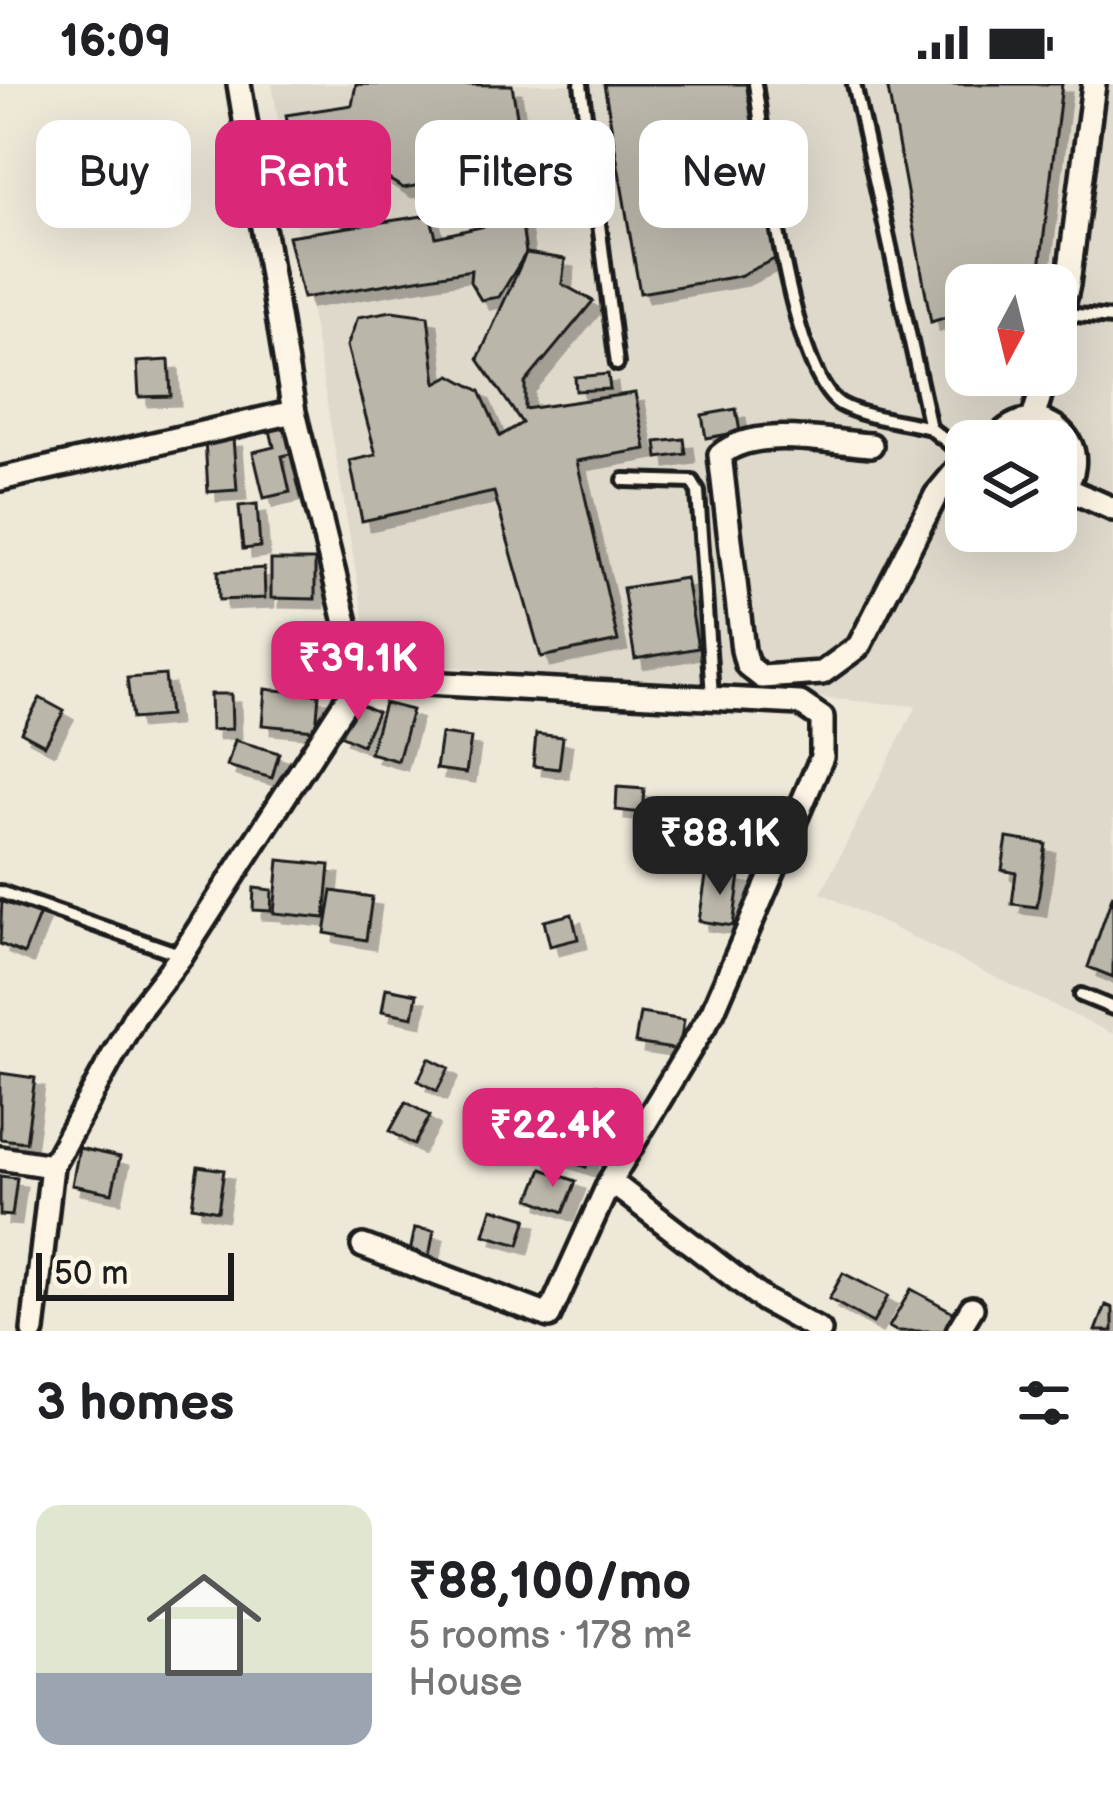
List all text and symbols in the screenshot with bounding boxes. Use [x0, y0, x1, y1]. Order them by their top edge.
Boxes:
text: 16:09 [60, 15, 171, 70]
chip: Buy [36, 120, 191, 228]
chip: Rent [215, 120, 391, 228]
chip: Filters [415, 120, 615, 228]
chip: New [639, 120, 808, 228]
north arrow [945, 264, 1077, 396]
map controls [945, 264, 1077, 552]
button: layers [945, 420, 1077, 552]
pin: ₹39.1K [260, 621, 456, 723]
text: ₹39.1K [298, 636, 418, 683]
pin: ₹88.1K [622, 796, 818, 898]
text: ₹88.1K [660, 811, 780, 858]
pin: ₹22.4K [455, 1088, 651, 1190]
text: ₹22.4K [489, 1103, 617, 1150]
scale bar [36, 1247, 234, 1300]
text: 50 m [54, 1254, 129, 1294]
icon: filters [1011, 1370, 1077, 1436]
text: 3 homes [36, 1373, 234, 1434]
text: ₹88,100/mo [408, 1552, 691, 1613]
icon: home [132, 1553, 276, 1697]
text: 5 rooms · 178 m² [408, 1613, 692, 1660]
text: House [408, 1660, 522, 1707]

